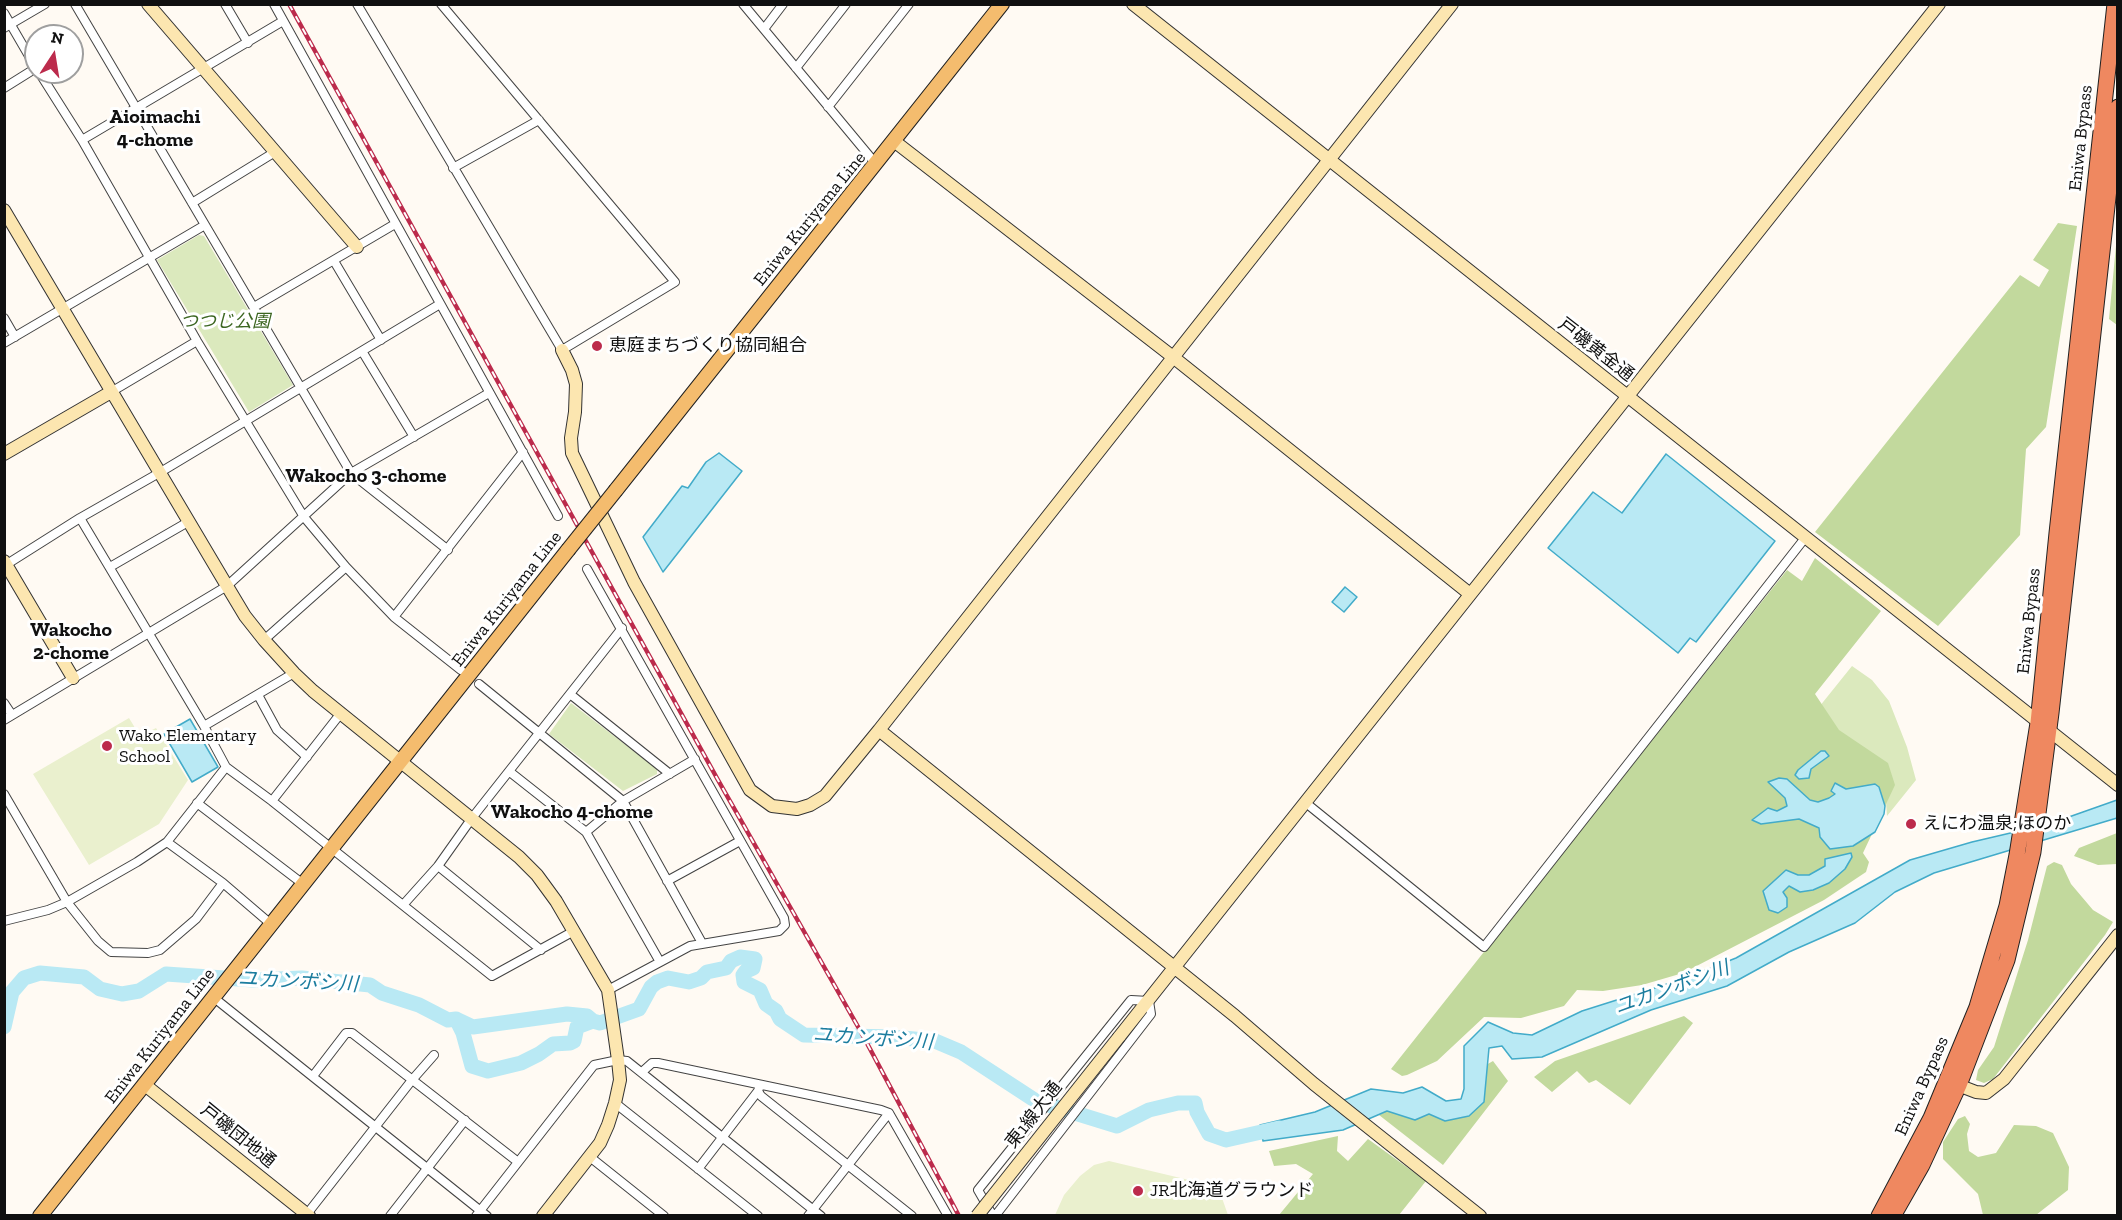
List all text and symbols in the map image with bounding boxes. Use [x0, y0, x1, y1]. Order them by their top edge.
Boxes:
north arrow [24, 24, 84, 84]
text: N [49, 27, 65, 48]
street label: Eniwa Bypass [2065, 84, 2097, 192]
district label: Aioimachi 4-chome [110, 105, 200, 152]
street label: Eniwa Kuriyama Line [749, 148, 871, 290]
park label: つつじ公園 [180, 311, 270, 333]
street label: 戸磯黄金通 [1554, 314, 1638, 386]
place label: 恵庭まちづくり協同組合 [609, 335, 807, 357]
marker: 恵庭まちづくり協同組合 [590, 339, 604, 353]
district label: Wakocho 3-chome [285, 464, 447, 488]
street label: Eniwa Kuriyama Line [447, 527, 567, 671]
street label: Eniwa Bypass [2013, 567, 2045, 675]
district label: Wakocho 2-chome [30, 618, 112, 665]
place label: Wako Elementary School [119, 725, 256, 768]
marker: Wako Elementary School [100, 739, 114, 753]
district label: Wakocho 4-chome [491, 800, 653, 824]
place label: えにわ温泉;ほのか [1923, 813, 2071, 835]
marker: えにわ温泉;ほのか [1904, 817, 1918, 831]
water label: ユカンボシ川 [1612, 956, 1732, 1020]
street label: Eniwa Kuriyama Line [100, 964, 220, 1108]
water label: ユカンボシ川 [237, 967, 359, 997]
water label: ユカンボシ川 [812, 1023, 934, 1055]
street label: Eniwa Bypass [1890, 1033, 1954, 1139]
street label: 東1線大通 [1001, 1077, 1067, 1153]
street label: 戸磯団地通 [196, 1099, 280, 1173]
place label: JR北海道グラウンド [1150, 1180, 1313, 1202]
marker: JR北海道グラウンド [1131, 1184, 1145, 1198]

